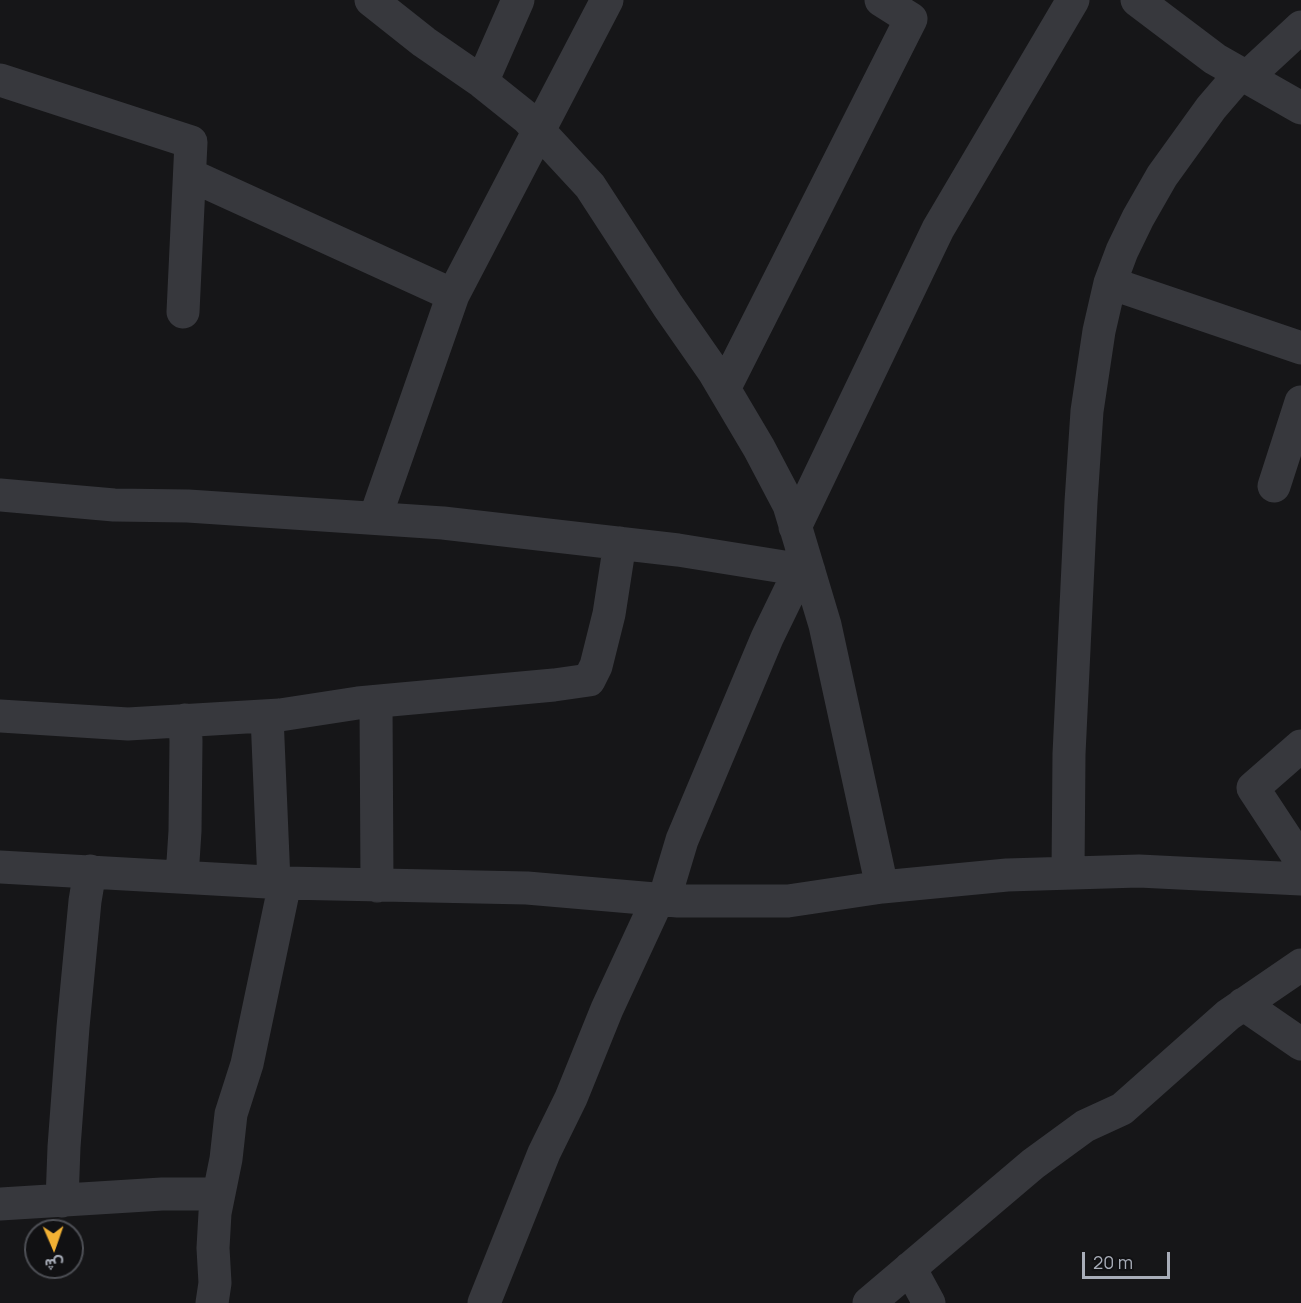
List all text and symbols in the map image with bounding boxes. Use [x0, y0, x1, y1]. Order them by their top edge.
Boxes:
north arrow [24, 1219, 84, 1279]
scale bar [1085, 1240, 1174, 1278]
text: 20 m [1093, 1250, 1133, 1274]
text: ش [45, 1254, 65, 1276]

